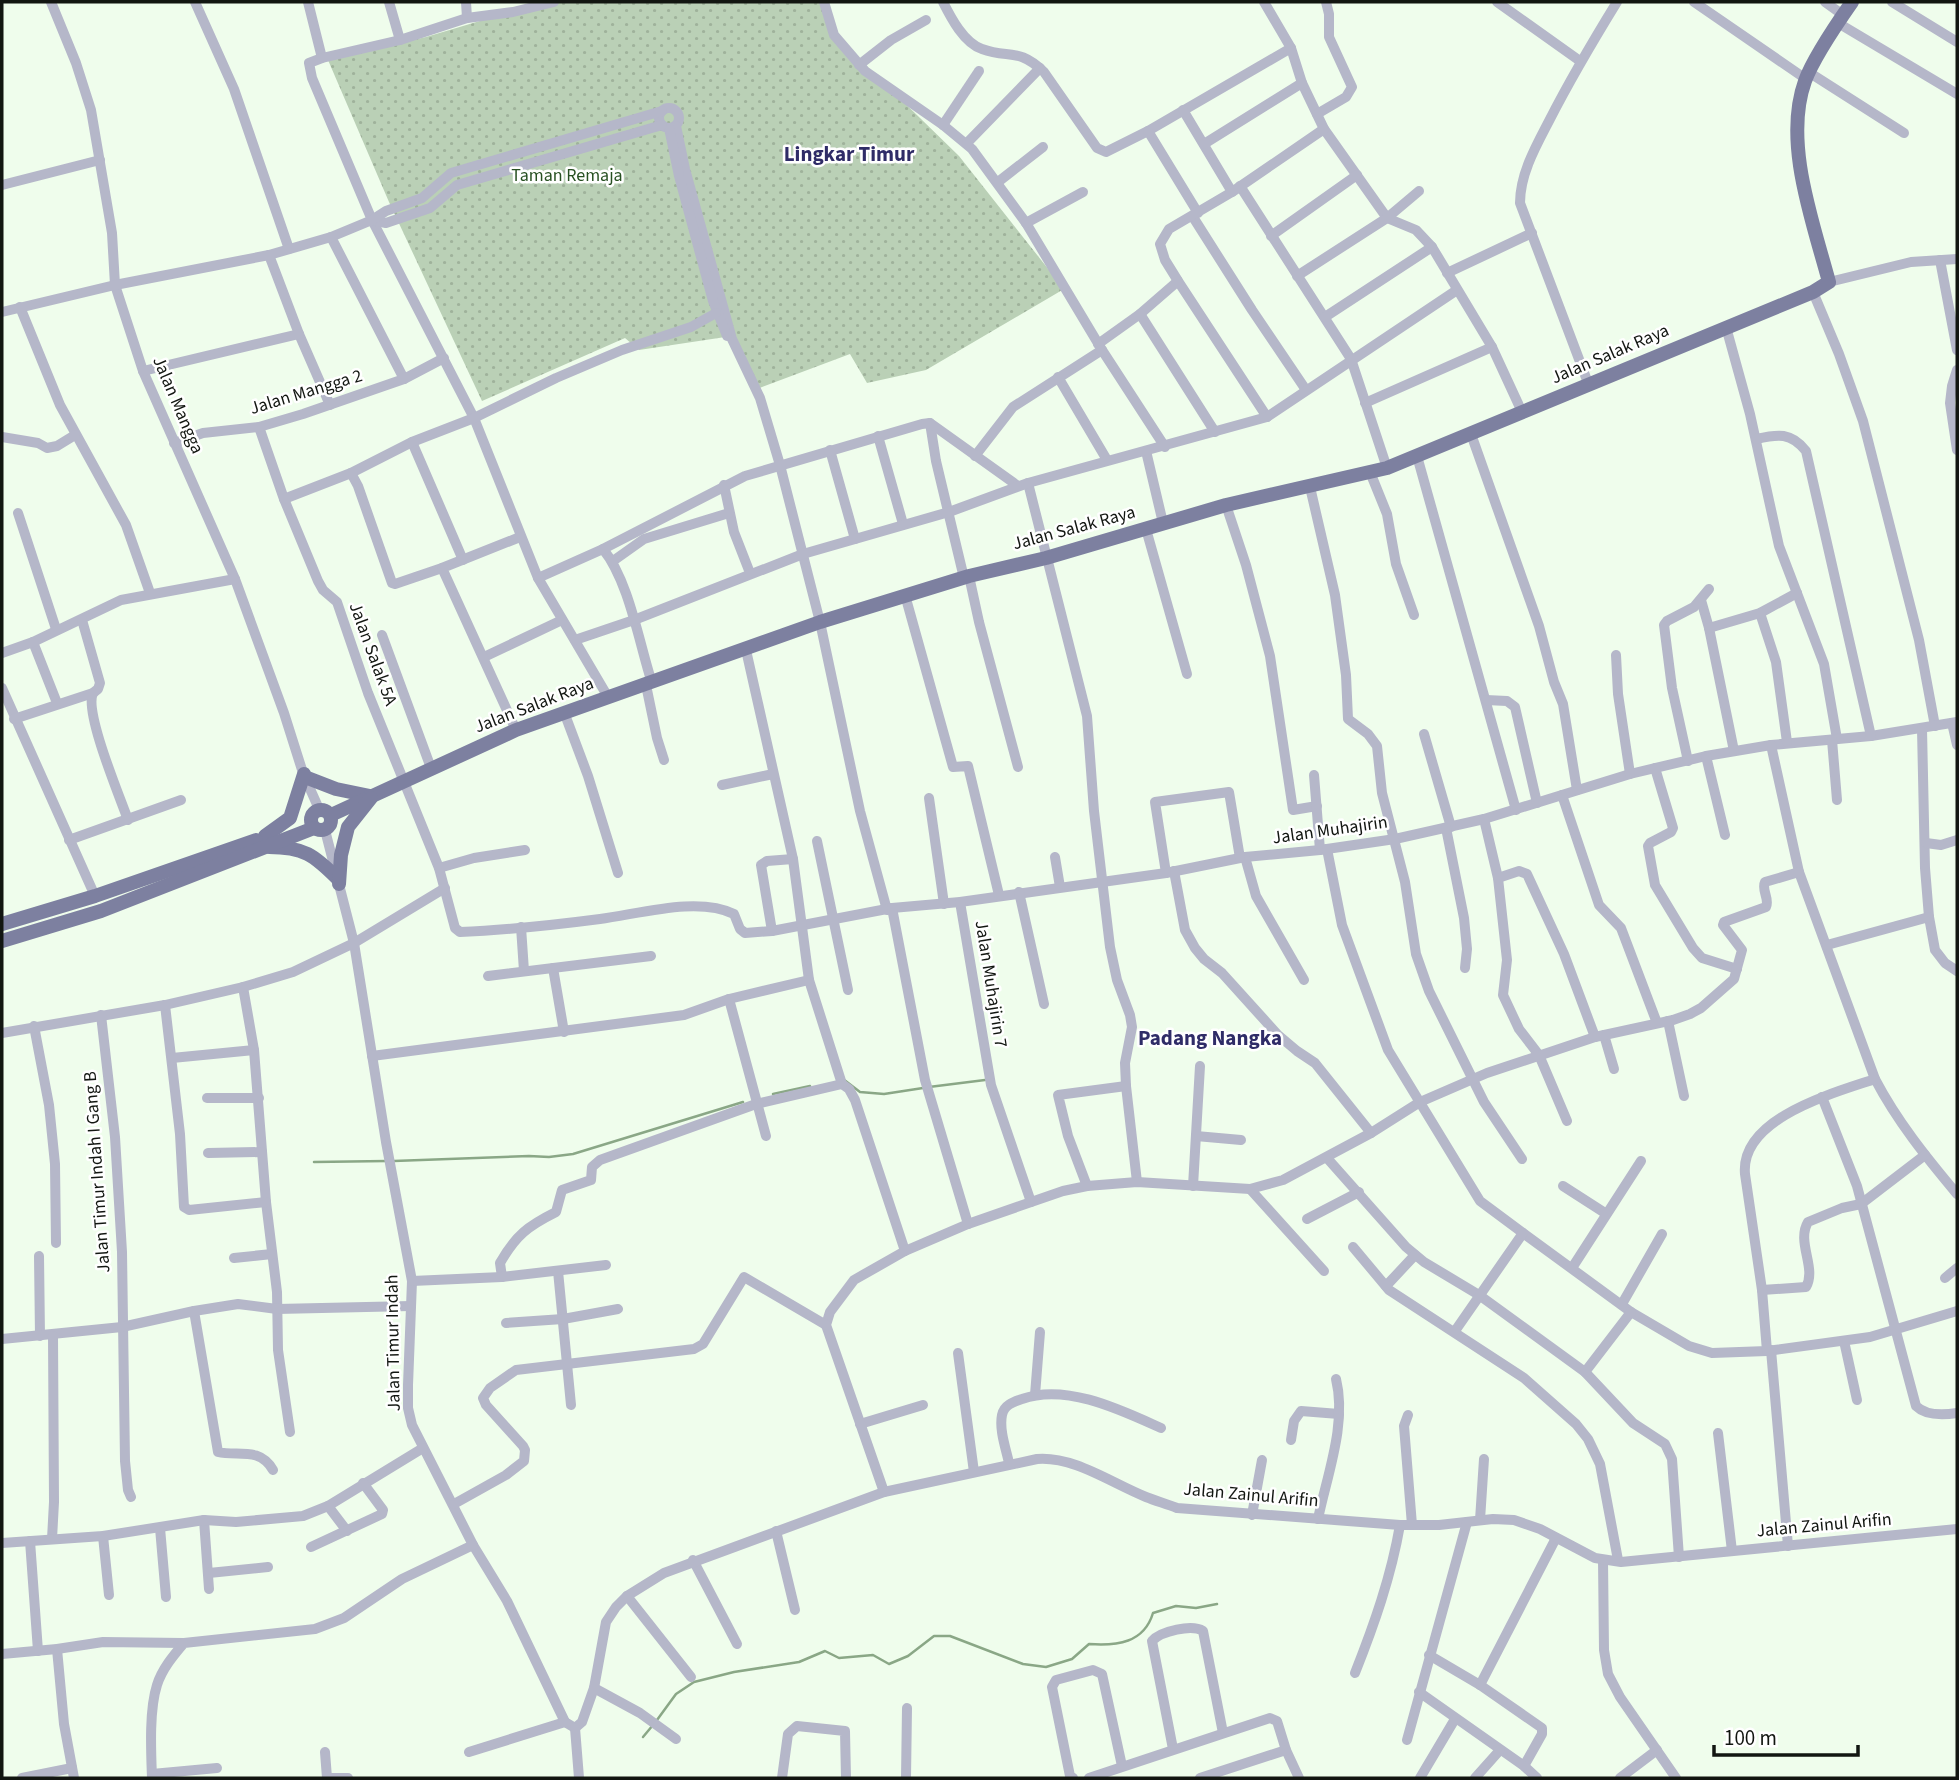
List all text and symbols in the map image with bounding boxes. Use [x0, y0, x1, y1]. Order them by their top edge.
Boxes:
district label: Lingkar Timur [784, 139, 915, 169]
park label: Taman Remaja [511, 163, 623, 188]
street label: Jalan Salak Raya [1547, 318, 1673, 390]
street label: Jalan Mangga [146, 352, 210, 458]
street label: Jalan Mangga 2 [247, 363, 365, 421]
street label: Jalan Salak Raya [1010, 500, 1138, 556]
street label: Jalan Salak 5A [343, 599, 403, 709]
street label: Jalan Salak Raya [471, 671, 597, 739]
street label: Jalan Muhajirin [1271, 810, 1389, 850]
street label: Jalan Muhajirin 7 [969, 919, 1013, 1049]
district label: Padang Nangka [1138, 1023, 1282, 1053]
street label: Jalan Timur Indah I Gang B [77, 1070, 117, 1274]
street label: Jalan Timur Indah [379, 1274, 407, 1412]
street label: Jalan Zainul Arifin [1182, 1477, 1320, 1513]
street label: Jalan Zainul Arifin [1755, 1507, 1893, 1543]
scale bar [1714, 1714, 1857, 1758]
text: 100 m [1724, 1723, 1777, 1753]

